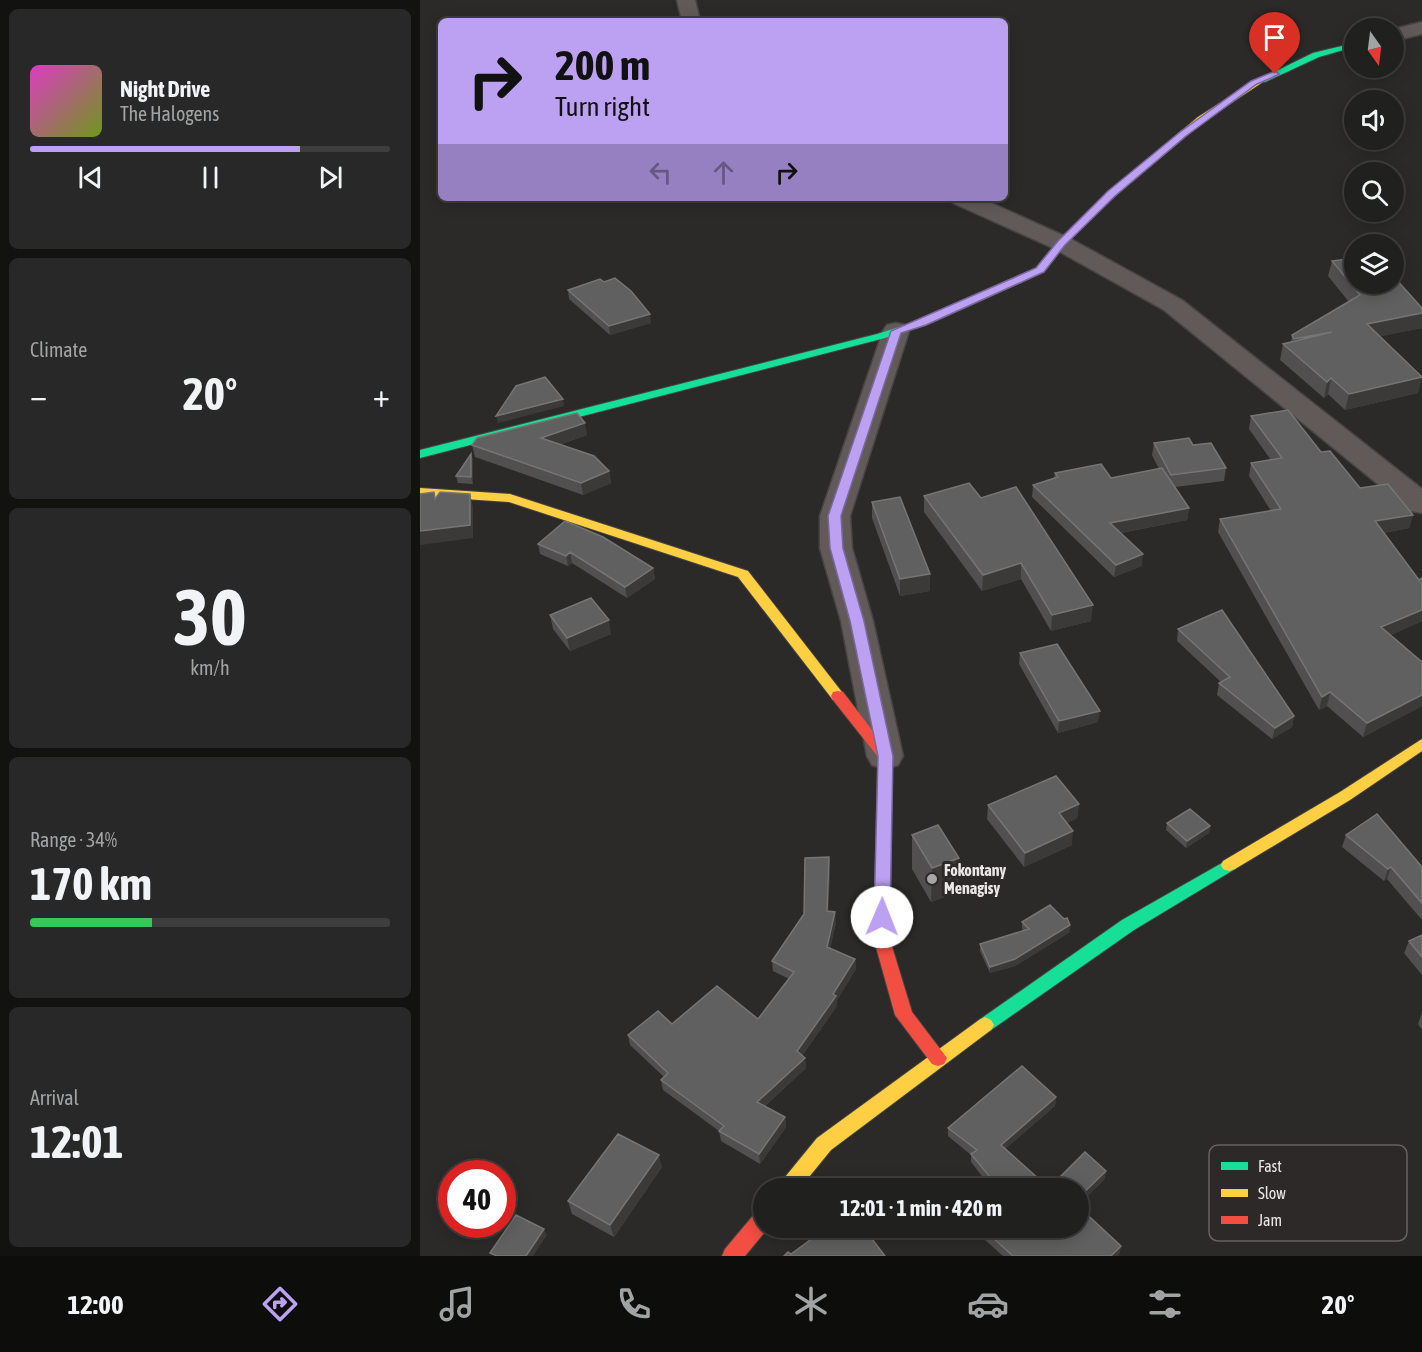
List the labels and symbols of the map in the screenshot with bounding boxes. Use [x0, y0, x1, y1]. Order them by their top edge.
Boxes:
pin [1249, 12, 1300, 74]
north arrow [1344, 18, 1404, 78]
place label: Fokontany Menagisy [944, 861, 1006, 897]
marker: Fokontany Menagisy [925, 872, 939, 886]
position arrow [850, 885, 914, 949]
legend [1209, 1145, 1407, 1241]
text: Fast [1258, 1157, 1282, 1175]
speed limit sign: 40 [438, 1160, 516, 1238]
text: Slow [1258, 1184, 1286, 1202]
text: Jam [1258, 1211, 1282, 1229]

